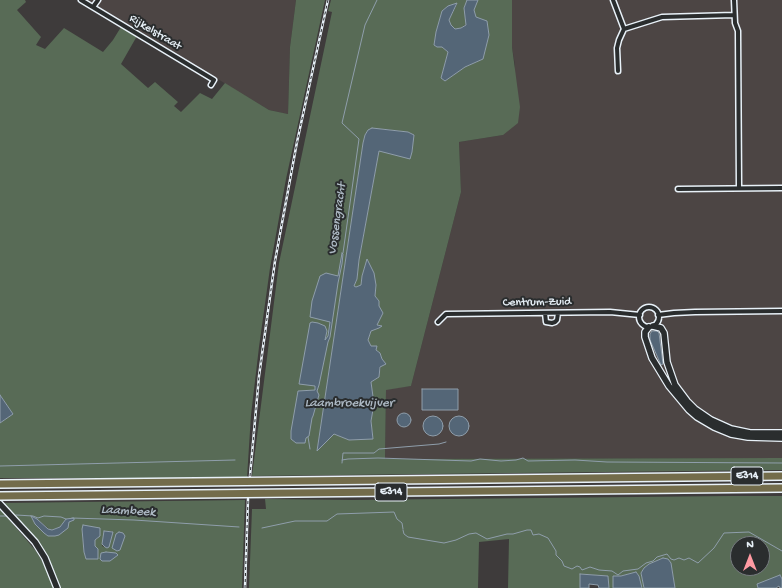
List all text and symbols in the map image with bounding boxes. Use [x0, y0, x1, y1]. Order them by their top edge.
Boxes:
street label: Rijkelstraat [126, 12, 184, 54]
water label: Vossengracht [325, 182, 351, 256]
street label: Centrum-Zuid [503, 295, 571, 311]
water label: Laambroekvijver [305, 396, 393, 412]
road number: E314 [731, 467, 763, 485]
road number: E314 [375, 483, 407, 501]
water label: Laambeek [100, 503, 156, 521]
north arrow [730, 536, 770, 576]
text: N [746, 539, 754, 551]

